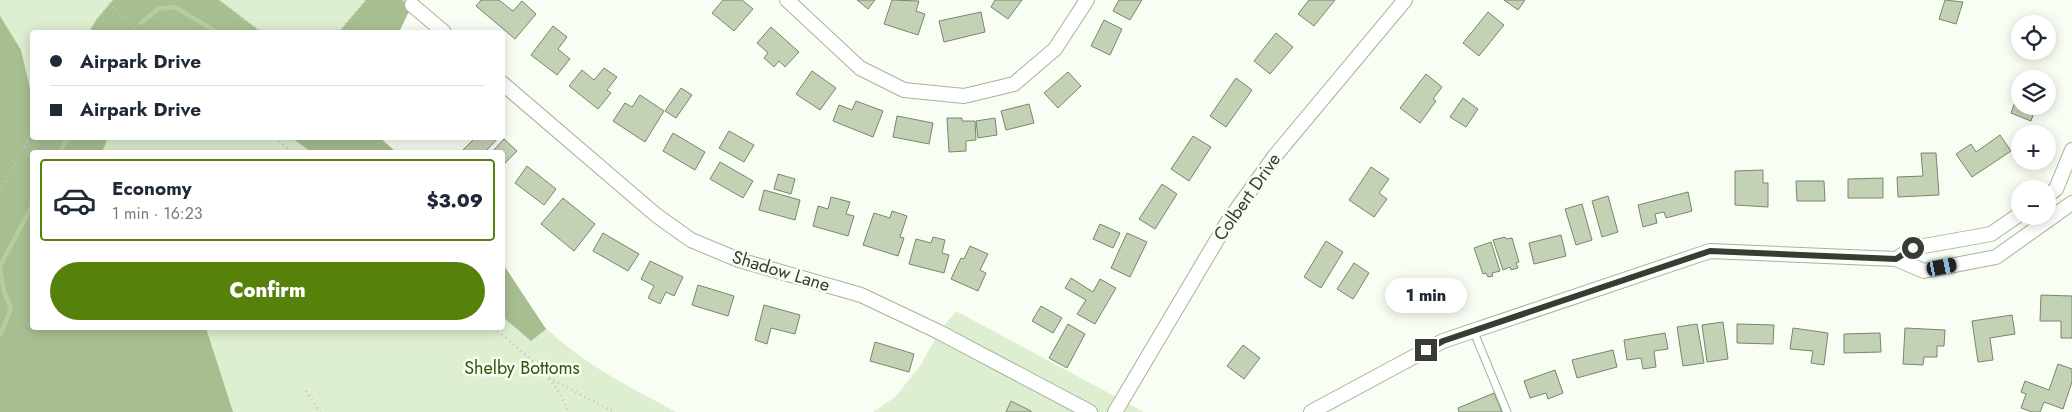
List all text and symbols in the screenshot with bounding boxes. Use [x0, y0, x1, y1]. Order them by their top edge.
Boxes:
map controls [2011, 15, 2056, 225]
button: locate [2011, 15, 2056, 60]
text: Airpark Drive [80, 48, 201, 75]
button: layers [2011, 70, 2056, 115]
text: Airpark Drive [80, 96, 201, 123]
button: + [2011, 125, 2056, 170]
street label: Colbert Drive [1207, 148, 1287, 246]
text: Economy [112, 175, 192, 202]
icon: car [52, 178, 97, 223]
button: − [2011, 180, 2056, 225]
text: $3.09 [427, 187, 483, 214]
text: 1 min · 16:23 [112, 202, 203, 225]
route start [1902, 237, 1924, 259]
street label: Shadow Lane [729, 244, 833, 298]
car [1925, 257, 1958, 277]
button: Confirm [50, 262, 485, 320]
callout: 1 min [1385, 278, 1467, 312]
text: 1 min [1406, 284, 1446, 307]
route end [1415, 339, 1437, 361]
park label: Shelby Bottoms [464, 355, 580, 381]

